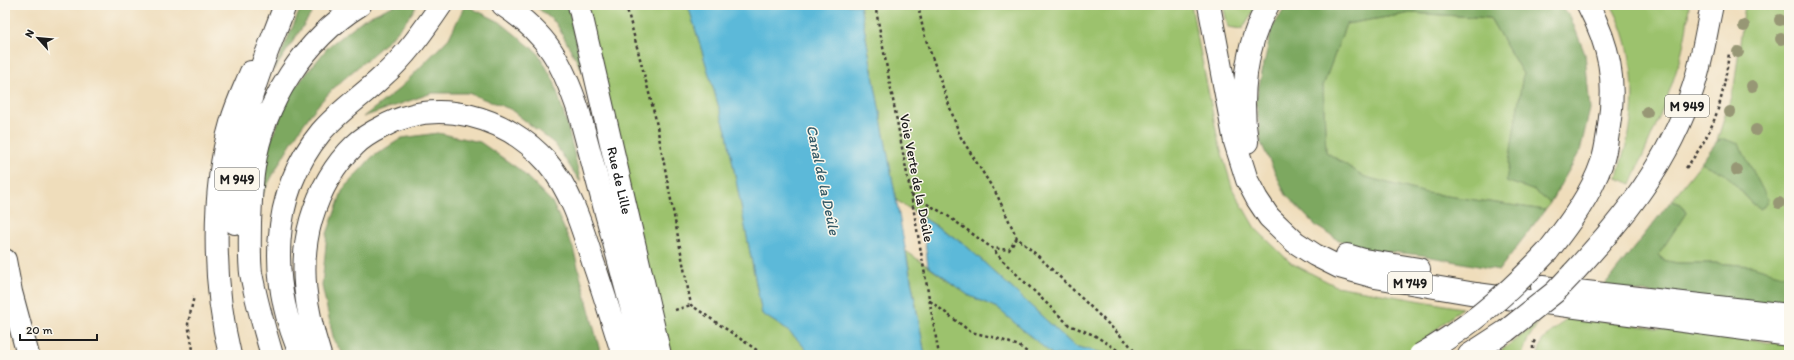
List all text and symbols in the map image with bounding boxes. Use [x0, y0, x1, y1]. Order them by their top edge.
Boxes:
north arrow [18, 18, 58, 58]
text: N [22, 27, 37, 40]
road number: M 949 [1665, 95, 1709, 117]
street label: Voie Verte de la Deûle [896, 113, 937, 244]
water label: Canal de la Deûle [803, 123, 844, 237]
street label: Rue de Lille [603, 145, 635, 216]
road number: M 949 [215, 168, 259, 190]
road number: M 749 [1388, 272, 1432, 294]
scale bar [20, 316, 97, 342]
text: 20 m [26, 323, 53, 337]

